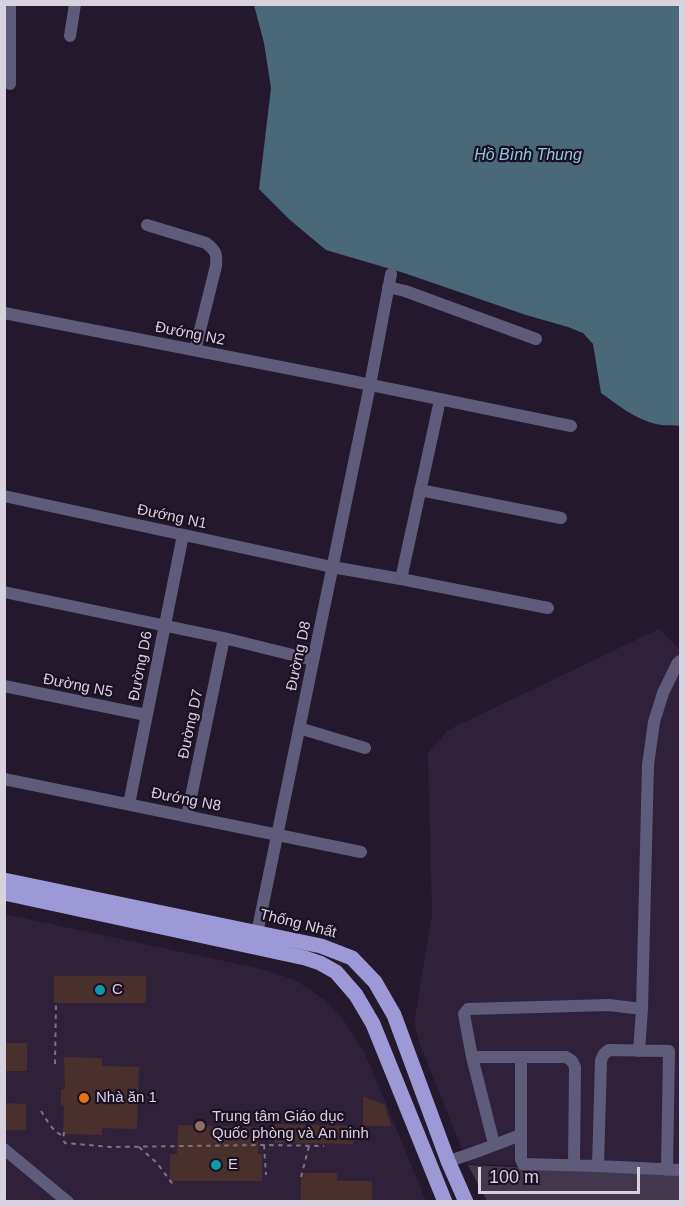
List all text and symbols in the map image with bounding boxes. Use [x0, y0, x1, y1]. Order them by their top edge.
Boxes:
water label: Hồ Bình Thung [474, 146, 582, 166]
street label: Đướng N2 [154, 318, 226, 350]
street label: Đướng N1 [136, 501, 208, 533]
street label: Đường D8 [283, 620, 315, 692]
street label: Đường D6 [125, 630, 157, 702]
street label: Đường N5 [42, 670, 114, 702]
street label: Đường D7 [175, 688, 207, 760]
street label: Đướng N8 [150, 784, 222, 816]
street label: Thống Nhất [258, 906, 338, 942]
place label: C [112, 981, 123, 999]
marker: C [93, 983, 107, 997]
place label: Nhà ăn 1 [96, 1089, 157, 1107]
marker: Nhà ăn 1 [77, 1091, 91, 1105]
place label: Trung tâm Giáo dục Quốc phòng và An ninh [212, 1108, 369, 1143]
marker: Trung tâm Giáo dục Quốc phòng và An ninh [193, 1119, 207, 1133]
scale bar [481, 1155, 643, 1193]
place label: E [228, 1156, 238, 1174]
marker: E [209, 1158, 223, 1172]
text: 100 m [489, 1167, 539, 1187]

